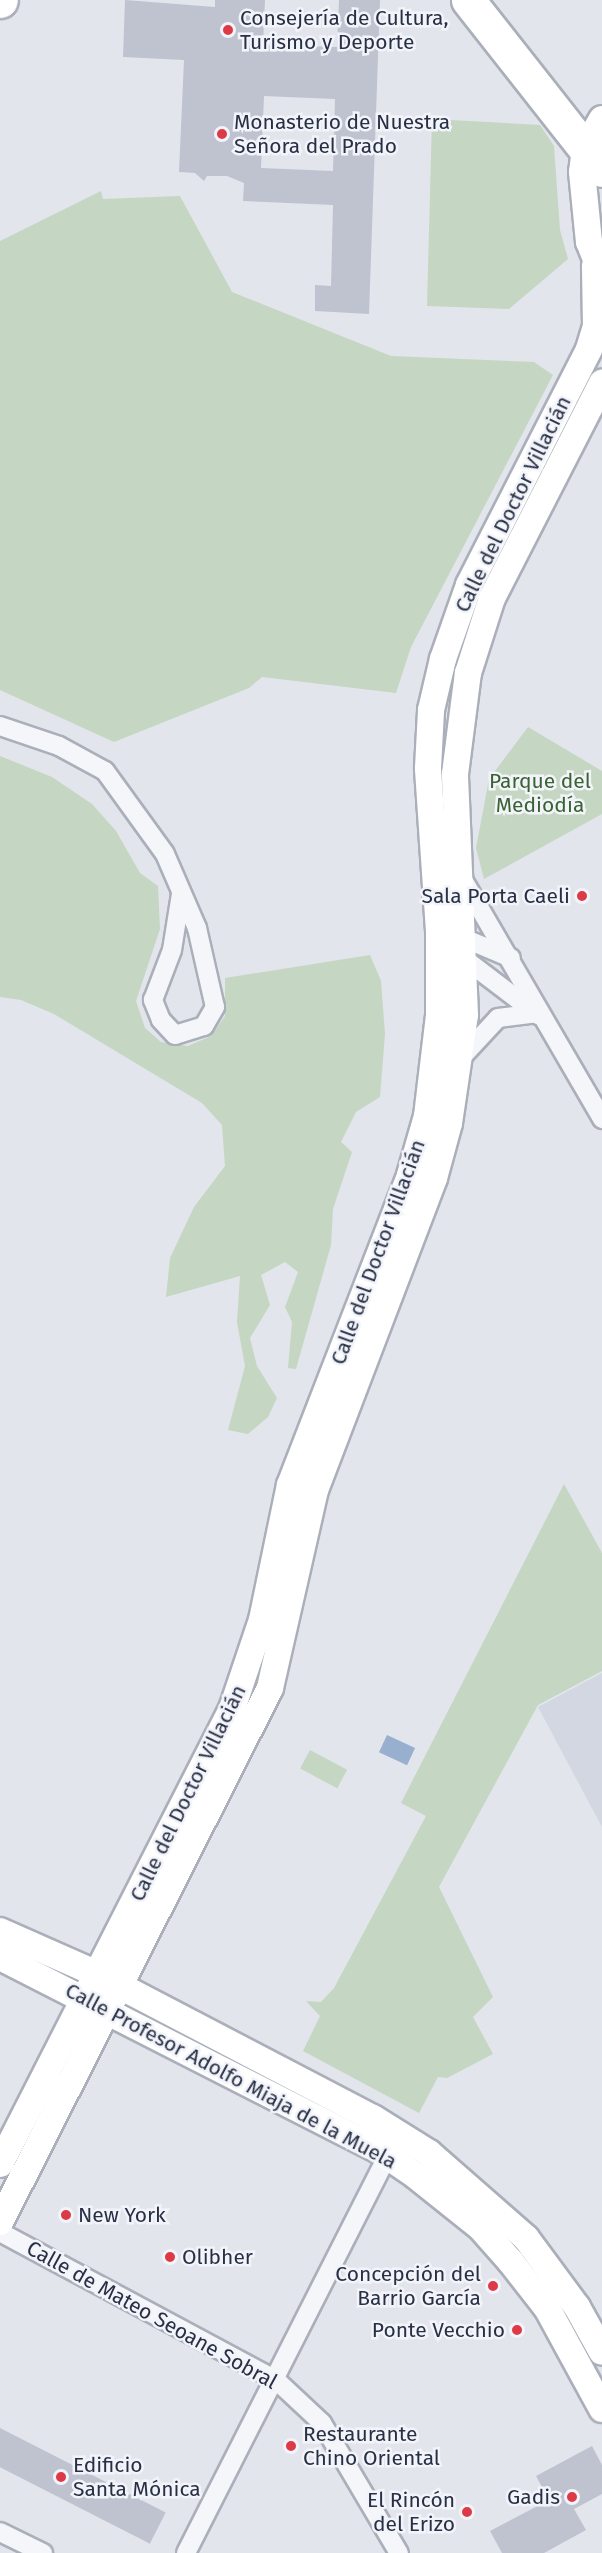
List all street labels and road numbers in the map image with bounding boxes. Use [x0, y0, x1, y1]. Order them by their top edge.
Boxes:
street label: Calle del Doctor Villacián [450, 392, 576, 616]
street label: Calle del Doctor Villacián [326, 1136, 430, 1368]
street label: Calle del Doctor Villacián [125, 1681, 251, 1905]
street label: Calle Profesor Adolfo Miaja de la Muela [61, 1978, 401, 2174]
street label: Calle de Mateo Seoane Sobral [22, 2236, 282, 2394]

